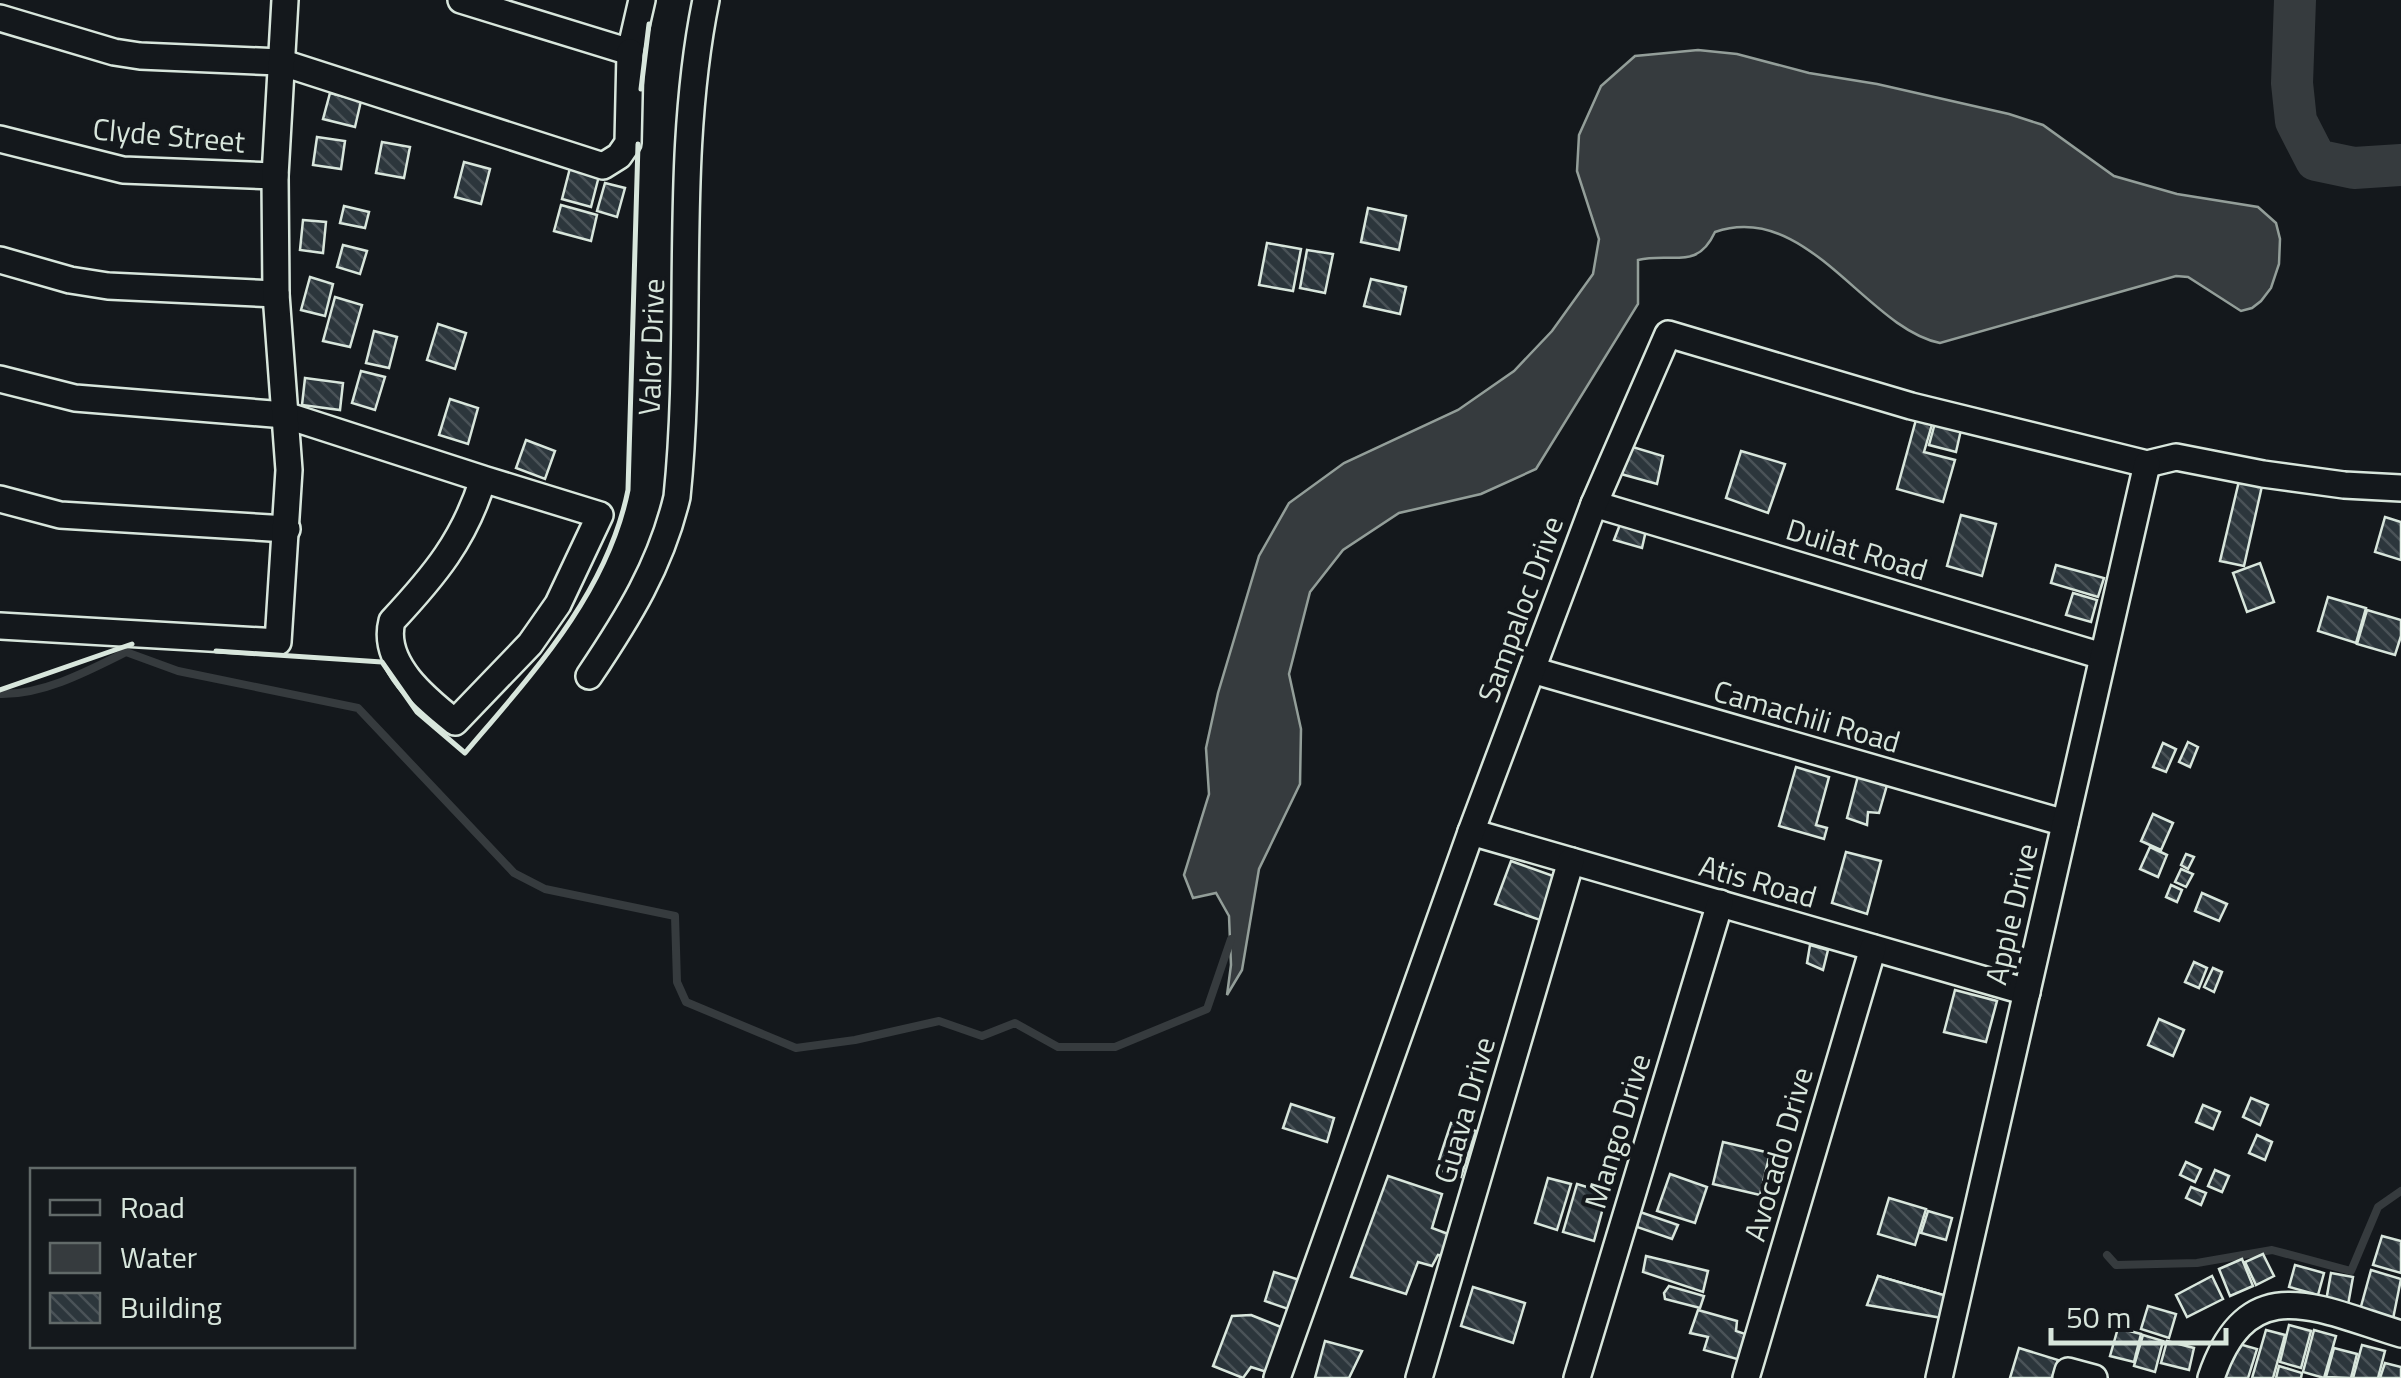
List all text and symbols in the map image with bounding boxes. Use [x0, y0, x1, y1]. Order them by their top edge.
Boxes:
street label: Clyde Street [91, 105, 247, 165]
street label: Valor Drive [626, 278, 676, 416]
street label: Duilat Road [1781, 506, 1933, 592]
street label: Sampaloc Drive [1465, 509, 1575, 709]
street label: Camachili Road [1708, 667, 1906, 765]
street label: Apple Drive [1972, 839, 2050, 989]
street label: Atis Road [1694, 842, 1822, 920]
street label: Guava Drive [1421, 1031, 1507, 1189]
street label: Mango Drive [1572, 1048, 1662, 1214]
street label: Avocado Drive [1731, 1061, 1825, 1247]
legend [30, 1168, 355, 1348]
text: Road [120, 1184, 185, 1230]
text: Water [120, 1234, 197, 1280]
scale bar [2051, 1283, 2226, 1345]
text: Building [120, 1284, 222, 1330]
text: 50 m [2066, 1294, 2131, 1340]

